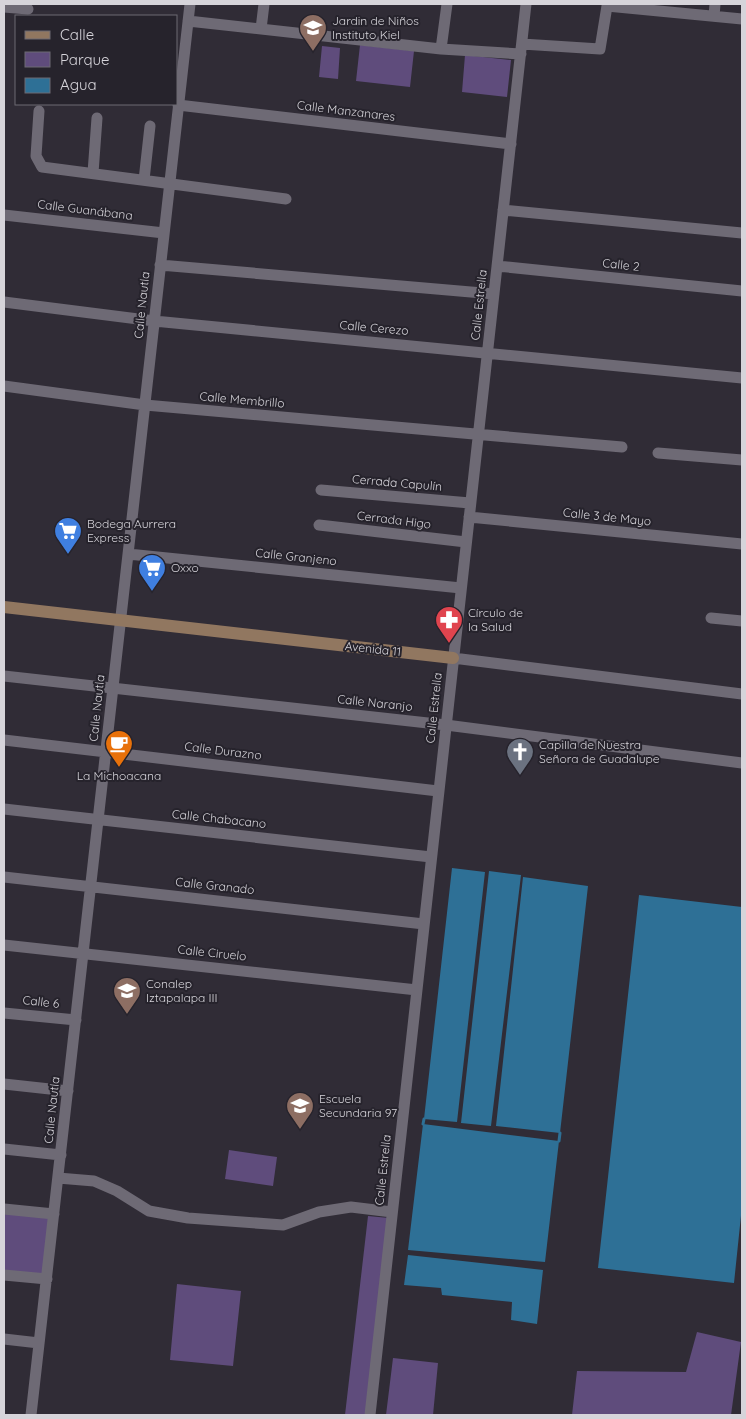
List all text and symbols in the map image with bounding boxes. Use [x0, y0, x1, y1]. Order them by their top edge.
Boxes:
school or university icon: Jardin de Niños Instituto Kiel [298, 13, 328, 52]
place label: Jardin de Niños Instituto Kiel [332, 13, 419, 42]
legend [15, 15, 178, 105]
text: Calle [60, 25, 94, 44]
text: Parque [60, 50, 110, 69]
text: Agua [60, 75, 97, 94]
street label: Calle Manzanares [296, 97, 396, 124]
street label: Calle Guanábana [37, 196, 134, 223]
street label: Calle 2 [602, 255, 641, 274]
street label: Calle Estrella [467, 269, 490, 341]
street label: Calle Nautla [131, 271, 152, 339]
street label: Calle Cerezo [339, 317, 409, 338]
street label: Calle Membrillo [199, 388, 285, 411]
street label: Cerrada Capulín [351, 471, 443, 494]
street label: Calle 3 de Mayo [562, 504, 652, 529]
street label: Cerrada Higo [356, 508, 432, 531]
supermarket icon: Bodega Aurrera Express [53, 516, 83, 555]
place label: Bodega Aurrera Express [87, 516, 176, 545]
street label: Calle Granjeno [255, 545, 338, 568]
supermarket icon: Oxxo [137, 553, 167, 592]
place label: Oxxo [171, 560, 199, 575]
pharmacy icon: Círculo de la Salud [434, 605, 464, 644]
place label: Círculo de la Salud [468, 605, 523, 634]
street label: Avenida 11 [344, 638, 402, 659]
street label: Calle Estrella [422, 672, 445, 744]
street label: Calle Nautla [86, 674, 107, 742]
street label: Calle Naranjo [337, 691, 414, 714]
cafe icon: La Michoacana [104, 729, 134, 768]
church icon: Capilla de Nuestra Señora de Guadalupe [505, 737, 535, 776]
place label: Capilla de Nuestra Señora de Guadalupe [539, 737, 660, 766]
street label: Calle Durazno [184, 738, 263, 763]
place label: La Michoacana [77, 768, 161, 783]
street label: Calle Chabacano [171, 806, 267, 831]
street label: Calle Granado [175, 874, 255, 897]
street label: Calle Ciruelo [177, 941, 247, 964]
school or university icon: Conalep Iztapalapa III [112, 976, 142, 1015]
place label: Conalep Iztapalapa III [146, 976, 218, 1005]
street label: Calle 6 [22, 992, 61, 1011]
street label: Calle Nautla [41, 1076, 62, 1144]
school or university icon: Escuela Secundaria 97 [285, 1091, 315, 1130]
place label: Escuela Secundaria 97 [319, 1091, 397, 1120]
street label: Calle Estrella [371, 1134, 394, 1206]

